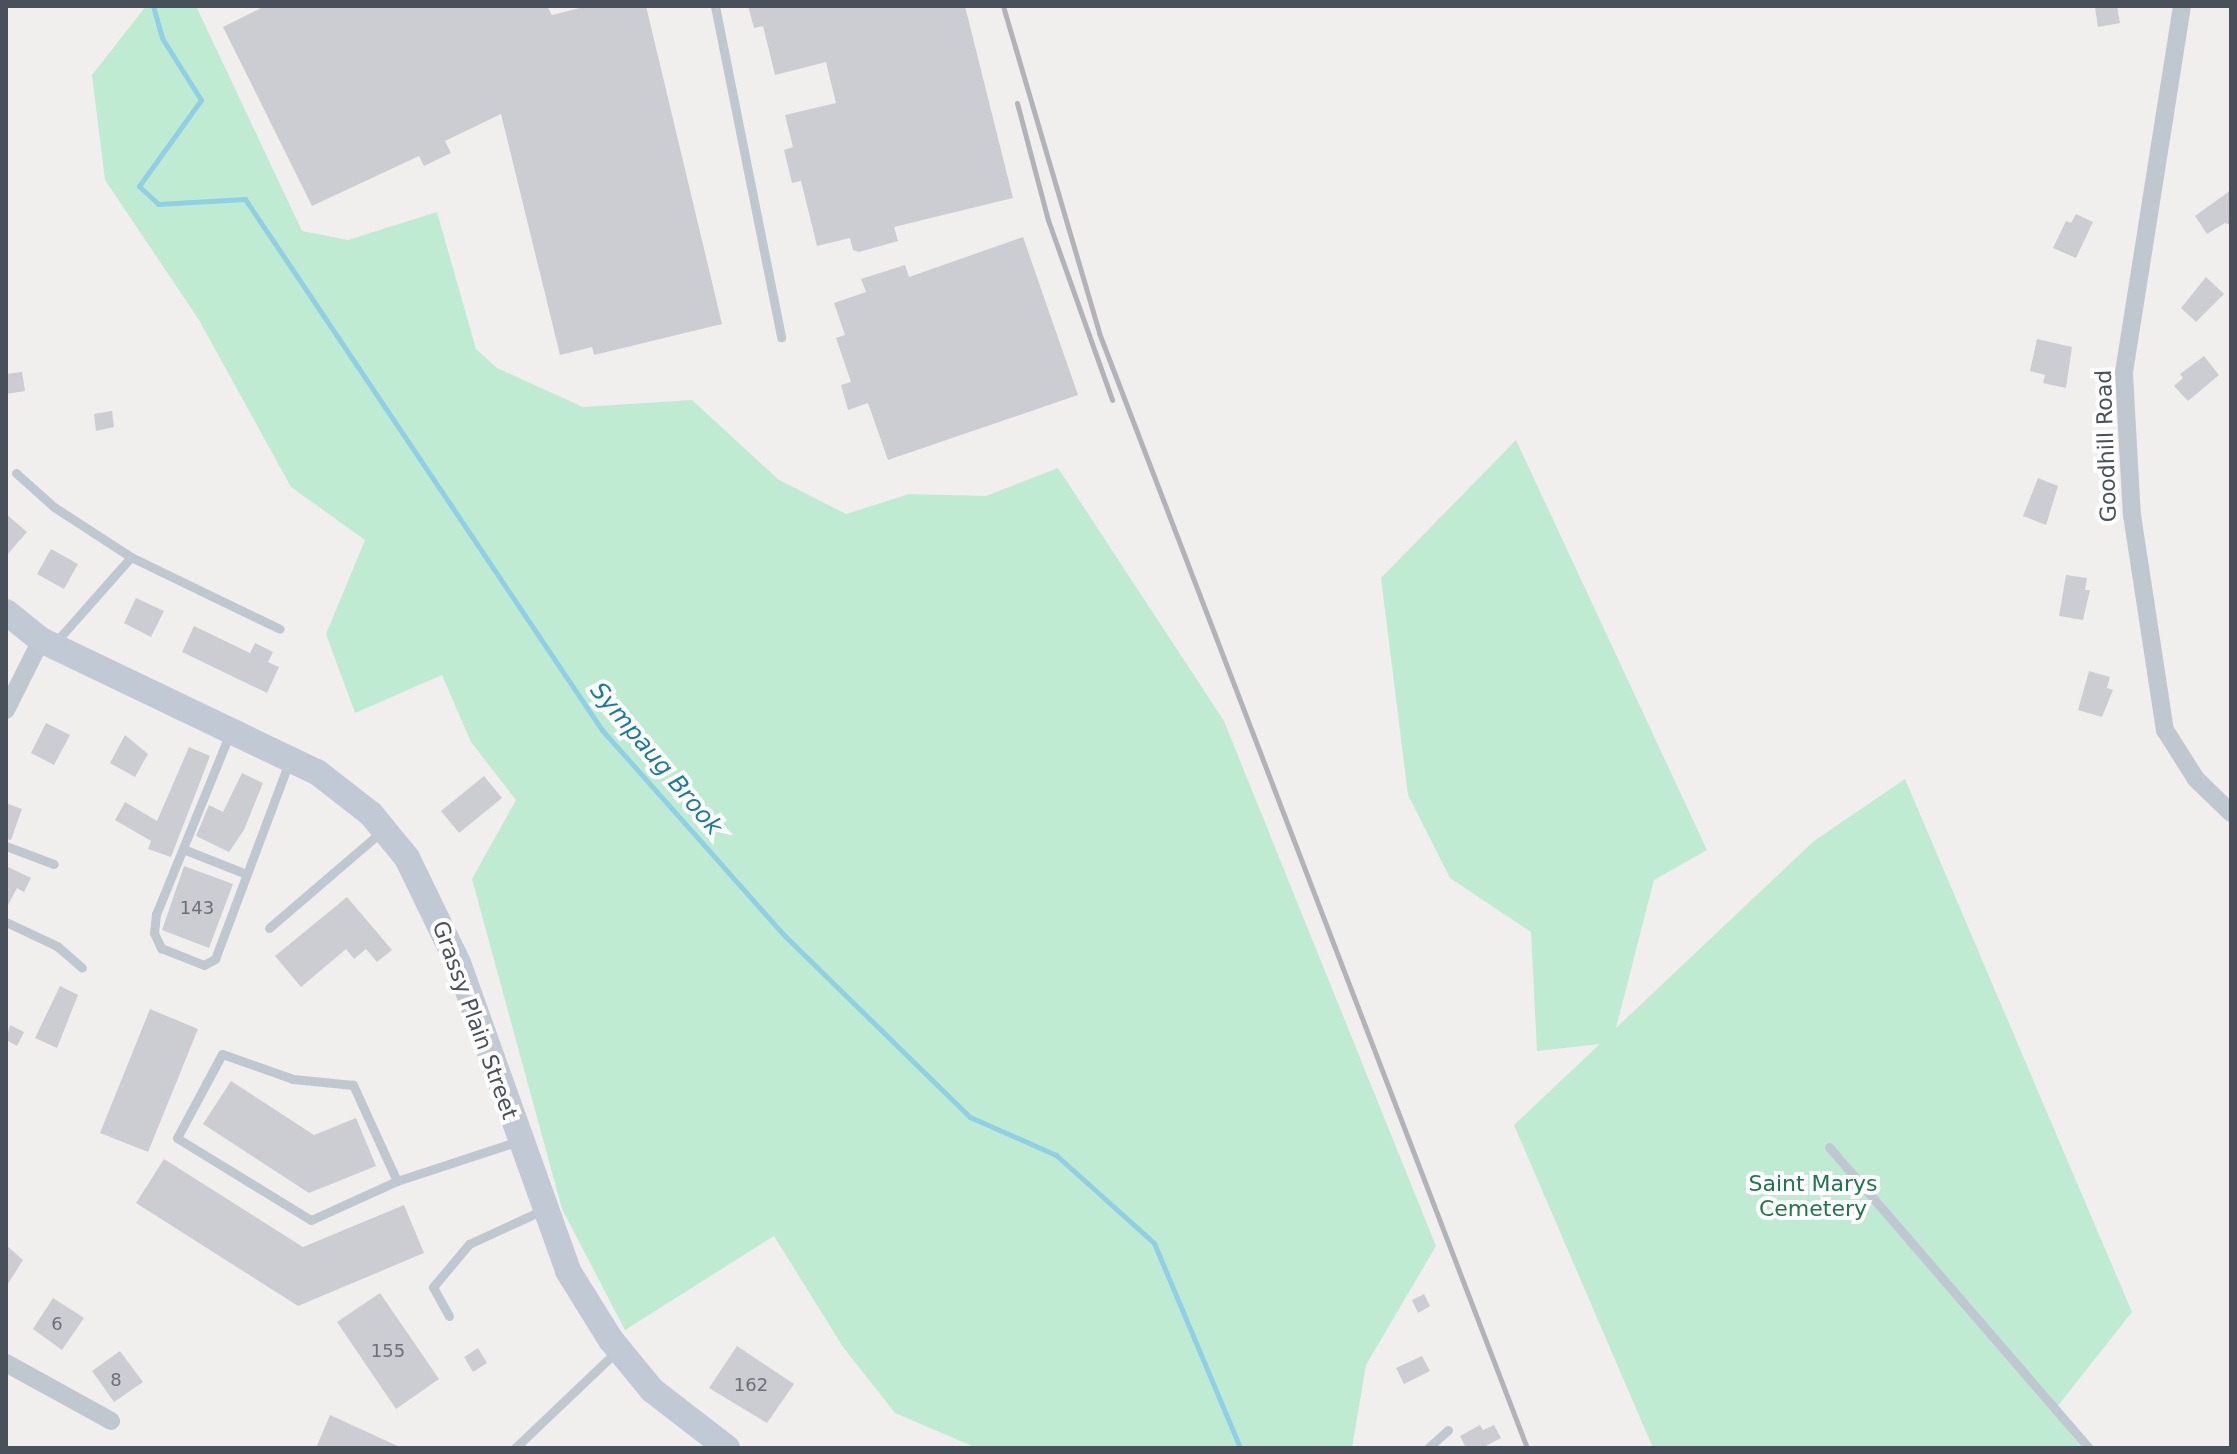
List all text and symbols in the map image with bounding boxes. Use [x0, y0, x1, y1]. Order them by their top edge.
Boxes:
street label: Goodhill Road [2090, 369, 2122, 523]
water label: Sympaug Brook [584, 677, 728, 841]
house number: 143 [180, 897, 214, 919]
street label: Grassy Plain Street [427, 917, 523, 1123]
park label: Saint Marys Cemetery [1748, 1170, 1878, 1222]
house number: 6 [51, 1313, 63, 1335]
house number: 155 [371, 1340, 405, 1362]
house number: 8 [110, 1369, 122, 1391]
house number: 162 [734, 1374, 768, 1396]

